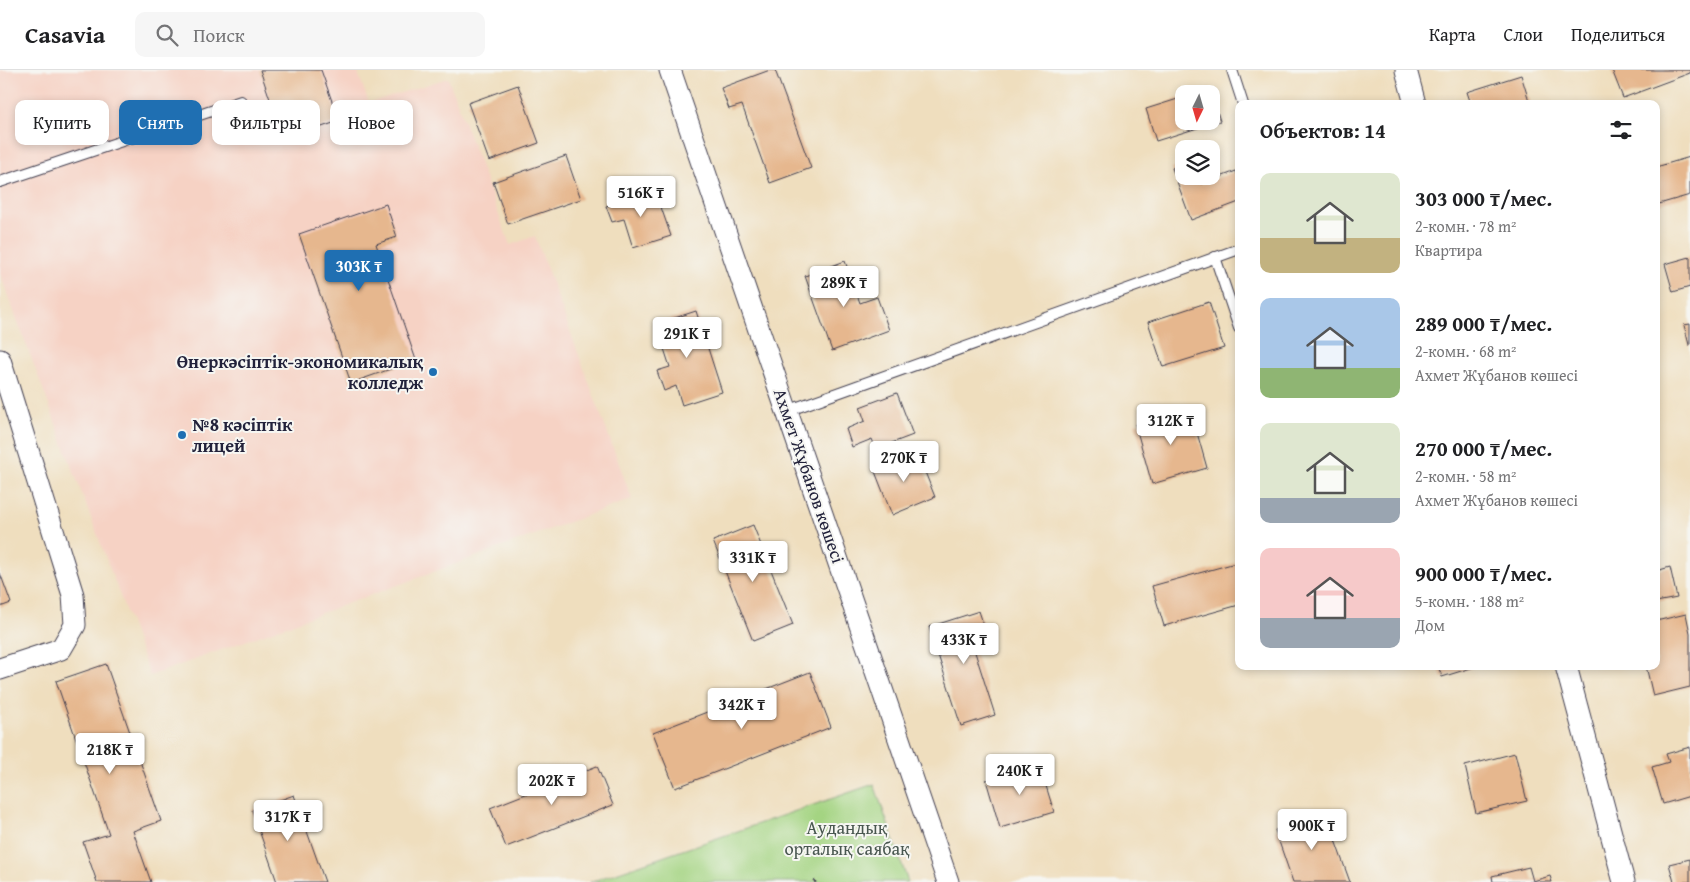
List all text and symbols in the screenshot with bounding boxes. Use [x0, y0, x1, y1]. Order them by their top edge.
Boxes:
search box [135, 12, 485, 57]
text: Casavia [25, 17, 105, 52]
icon: search [153, 21, 181, 49]
text: Поиск [193, 21, 245, 49]
text: Карта [1429, 21, 1476, 48]
text: Слои [1504, 21, 1543, 48]
text: Поделиться [1571, 21, 1665, 48]
north arrow [1175, 85, 1220, 130]
map controls [1175, 85, 1220, 185]
chip: Купить [15, 100, 109, 145]
chip: Снять [119, 100, 202, 145]
chip: Фильтры [212, 100, 320, 145]
chip: Новое [330, 100, 413, 145]
text: Объектов: 14 [1260, 115, 1386, 146]
icon: filters [1607, 116, 1635, 144]
button: layers [1175, 140, 1220, 185]
pin: 516K ₸ [600, 176, 682, 218]
text: 516K ₸ [618, 180, 664, 204]
text: 303 000 ₸/мес. [1415, 183, 1552, 214]
icon: home [1300, 193, 1360, 253]
text: 2-комн. · 78 m² [1415, 214, 1516, 238]
text: Квартира [1415, 238, 1482, 262]
pin: 303K ₸ [318, 250, 400, 292]
text: 303K ₸ [336, 254, 382, 278]
pin: 289K ₸ [803, 266, 885, 308]
text: 289K ₸ [821, 270, 867, 294]
text: 289 000 ₸/мес. [1415, 308, 1552, 339]
pin: 291K ₸ [646, 316, 728, 359]
icon: home [1300, 318, 1360, 378]
text: 291K ₸ [664, 321, 710, 345]
text: 2-комн. · 68 m² [1415, 339, 1516, 363]
place label: Өнеркәсіптік-экономикалық колледж [177, 348, 424, 396]
text: Ахмет Жұбанов көшесі [1415, 363, 1578, 387]
marker: Өнеркәсіптік-экономикалық колледж [427, 366, 439, 378]
street label: Ахмет Жұбанов көшесі [767, 385, 852, 567]
pin: 312K ₸ [1130, 404, 1212, 446]
text: 312K ₸ [1148, 408, 1194, 432]
place label: №8 кәсіптік лицей [192, 411, 293, 459]
marker: №8 кәсіптік лицей [176, 429, 188, 441]
text: 270 000 ₸/мес. [1415, 433, 1552, 464]
pin: 270K ₸ [863, 440, 945, 483]
icon: home [1300, 443, 1360, 503]
text: 270K ₸ [881, 445, 927, 469]
text: 2-комн. · 58 m² [1415, 464, 1516, 488]
text: Ахмет Жұбанов көшесі [1415, 488, 1578, 512]
pin: 331K ₸ [712, 540, 794, 583]
text: 331K ₸ [730, 545, 776, 569]
text: 900 000 ₸/мес. [1415, 558, 1552, 589]
icon: home [1300, 568, 1360, 628]
text: 5-комн. · 188 m² [1415, 589, 1524, 613]
text: Дом [1415, 613, 1445, 637]
pin: 433K ₸ [923, 622, 1005, 665]
text: 433K ₸ [941, 627, 987, 651]
pin: 342K ₸ [701, 688, 783, 730]
text: 342K ₸ [719, 692, 765, 716]
pin: 218K ₸ [69, 732, 151, 775]
text: 218K ₸ [87, 737, 133, 761]
pin: 240K ₸ [979, 754, 1061, 796]
text: 240K ₸ [997, 758, 1043, 782]
pin: 202K ₸ [511, 764, 593, 806]
text: 202K ₸ [529, 768, 575, 792]
pin: 317K ₸ [247, 800, 329, 842]
text: 317K ₸ [265, 804, 311, 828]
pin: 900K ₸ [1271, 808, 1353, 851]
text: 900K ₸ [1289, 813, 1335, 837]
park label: Аудандық орталық саябақ [784, 814, 910, 862]

